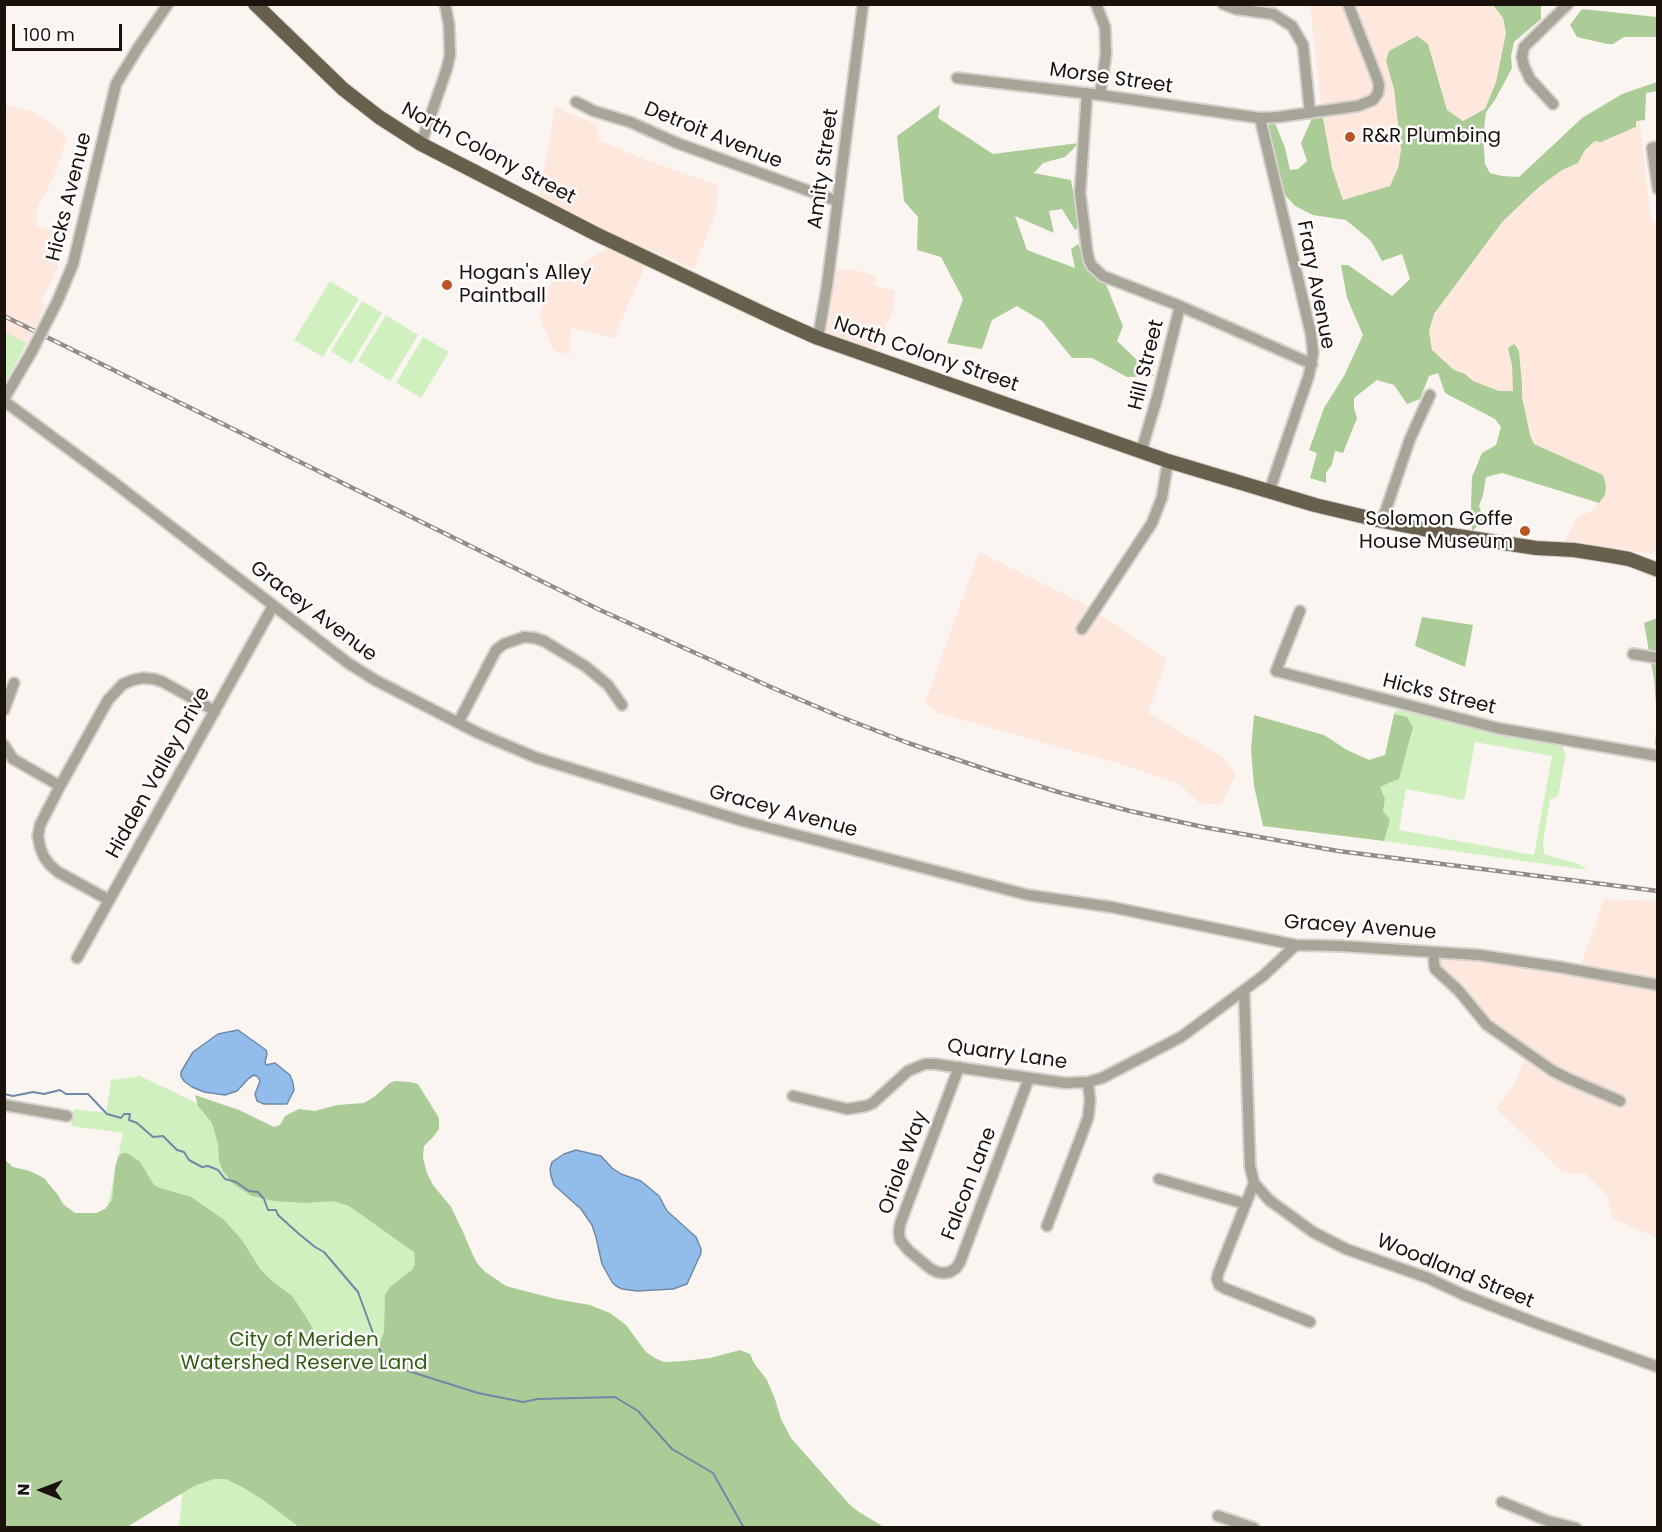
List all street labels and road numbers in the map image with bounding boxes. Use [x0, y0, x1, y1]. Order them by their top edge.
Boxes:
street label: Morse Street [1048, 58, 1174, 100]
street label: Detroit Avenue [640, 97, 786, 175]
street label: North Colony Street [397, 98, 579, 210]
street label: Amity Street [804, 107, 844, 231]
street label: Hicks Avenue [42, 130, 98, 264]
street label: Frary Avenue [1291, 219, 1339, 351]
street label: North Colony Street [831, 312, 1021, 398]
street label: Hill Street [1124, 317, 1170, 413]
street label: Gracey Avenue [245, 556, 381, 668]
street label: Hicks Street [1380, 669, 1498, 721]
street label: Hidden Valley Drive [102, 683, 216, 863]
street label: Gracey Avenue [706, 781, 860, 843]
street label: Gracey Avenue [1283, 911, 1437, 945]
street label: Quarry Lane [945, 1035, 1069, 1075]
street label: Oriole Way [874, 1108, 934, 1218]
street label: Falcon Lane [937, 1124, 1003, 1244]
street label: Woodland Street [1373, 1230, 1537, 1314]

